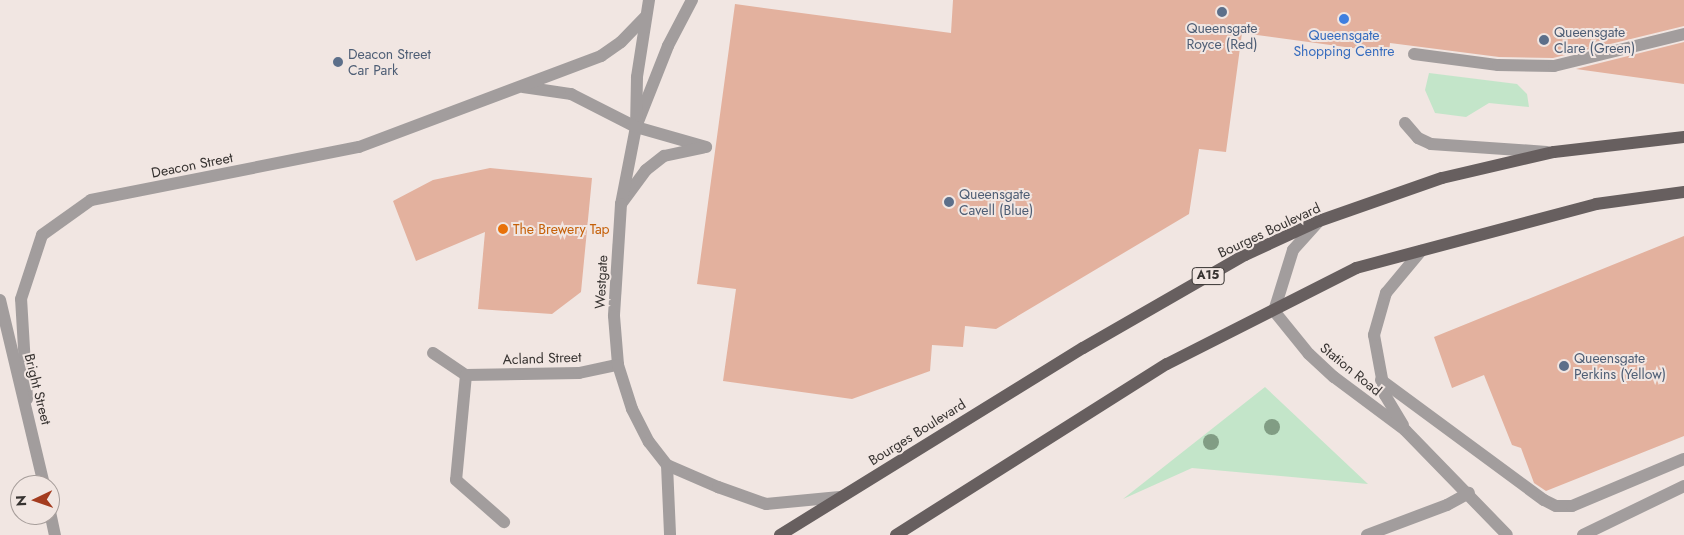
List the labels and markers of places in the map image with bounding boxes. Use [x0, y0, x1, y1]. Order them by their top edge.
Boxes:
marker: Queensgate Royce (Red) [1216, 6, 1228, 18]
marker: Queensgate Shopping Centre [1338, 13, 1350, 25]
place label: Queensgate Royce (Red) [1186, 20, 1258, 52]
place label: Queensgate Clare (Green) [1554, 24, 1635, 56]
place label: Queensgate Shopping Centre [1293, 27, 1395, 59]
marker: Queensgate Clare (Green) [1538, 34, 1550, 46]
place label: Deacon Street Car Park [348, 46, 431, 78]
marker: Deacon Street Car Park [332, 56, 344, 68]
place label: Queensgate Cavell (Blue) [959, 186, 1033, 218]
marker: Queensgate Cavell (Blue) [943, 196, 955, 208]
place label: The Brewery Tap [513, 221, 610, 237]
marker: The Brewery Tap [497, 223, 509, 235]
place label: Queensgate Perkins (Yellow) [1574, 350, 1666, 382]
marker: Queensgate Perkins (Yellow) [1558, 360, 1570, 372]

